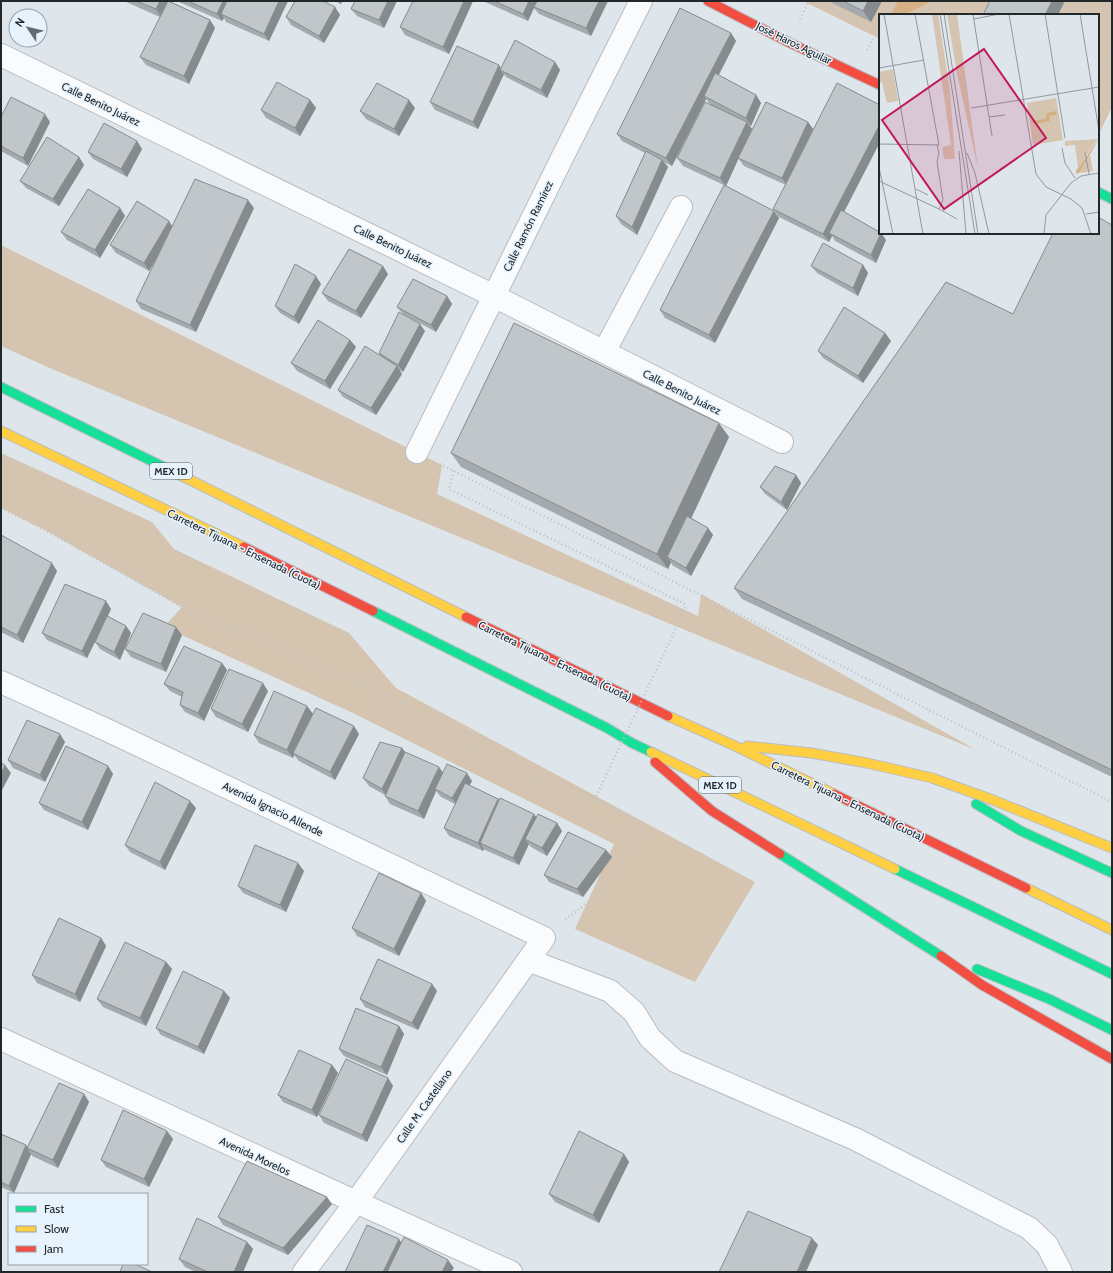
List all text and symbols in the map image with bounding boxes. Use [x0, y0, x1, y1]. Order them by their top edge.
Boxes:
north arrow [8, 8, 48, 48]
inset map [879, 14, 1099, 234]
text: N [12, 15, 28, 29]
street label: José Haros Aguilar [753, 18, 835, 68]
street label: Calle Benito Juárez [59, 79, 143, 129]
street label: Calle Ramón Ramírez [500, 178, 556, 274]
street label: Calle Benito Juárez [351, 221, 435, 271]
street label: Calle Benito Juárez [640, 366, 724, 418]
road number: MEX 1D [150, 463, 192, 479]
street label: Carretera Tijuana - Ensenada (Cuota) [165, 506, 323, 592]
street label: Carretera Tijuana - Ensenada (Cuota) [476, 618, 634, 704]
street label: Carretera Tijuana - Ensenada (Cuota) [769, 758, 927, 844]
road number: MEX 1D [699, 777, 741, 793]
street label: Avenida Ignacio Allende [220, 779, 326, 840]
street label: Calle M. Castellano [393, 1066, 455, 1146]
street label: Avenida Morelos [217, 1133, 293, 1179]
legend [8, 1193, 148, 1265]
text: Fast [44, 1201, 64, 1216]
text: Slow [44, 1221, 69, 1236]
text: Jam [43, 1241, 63, 1256]

